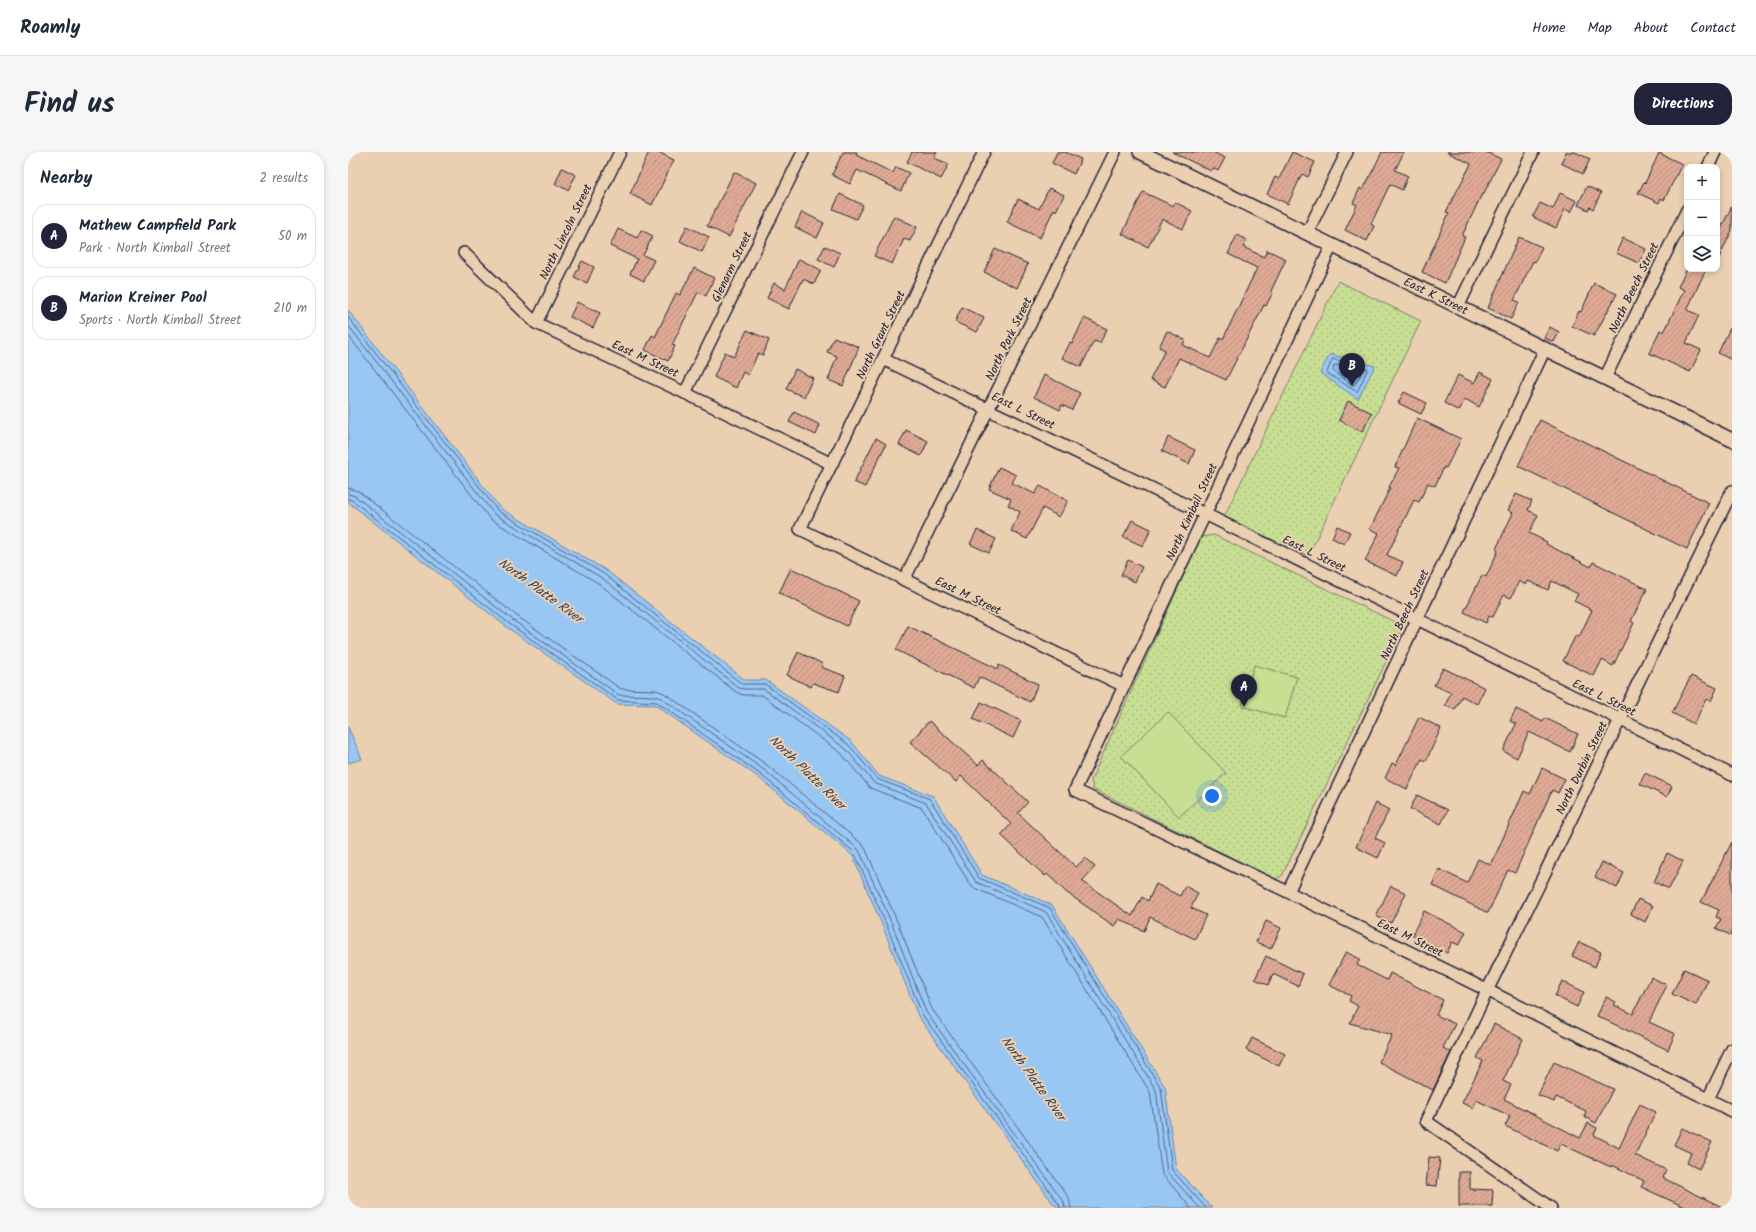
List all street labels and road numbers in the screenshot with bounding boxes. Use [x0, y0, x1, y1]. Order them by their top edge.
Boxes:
street label: North Lincoln Street [535, 181, 598, 283]
street label: Glenarm Street [707, 228, 757, 306]
street label: North Beech Street [1604, 239, 1664, 337]
street label: East K Street [1400, 272, 1472, 320]
street label: North Grant Street [851, 287, 911, 383]
street label: North Park Street [981, 294, 1038, 384]
street label: East M Street [608, 335, 682, 383]
street label: East L Street [988, 387, 1058, 435]
street label: North Kimball Street [1161, 460, 1223, 564]
street label: East L Street [1279, 530, 1349, 578]
street label: North Beech Street [1375, 566, 1435, 664]
street label: East M Street [932, 572, 1005, 620]
street label: East L Street [1569, 674, 1639, 722]
street label: North Durbin Street [1551, 718, 1613, 818]
street label: East M Street [1374, 914, 1447, 962]

